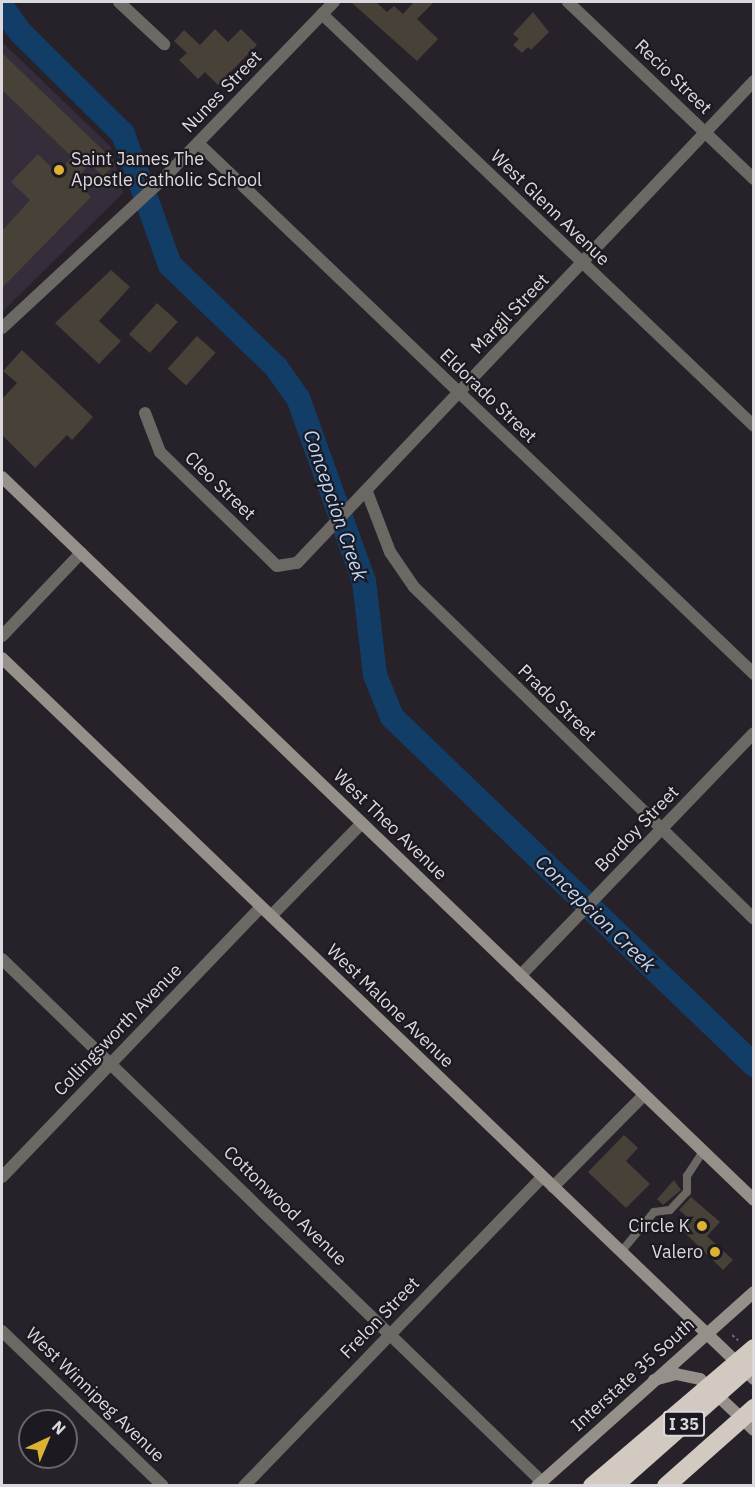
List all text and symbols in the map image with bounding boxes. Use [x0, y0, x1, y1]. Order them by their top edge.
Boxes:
street label: Recio Street [630, 35, 716, 119]
street label: Nunes Street [178, 47, 266, 137]
street label: West Glenn Avenue [486, 146, 614, 270]
place label: Saint James The Apostle Catholic School [71, 149, 262, 192]
marker: Saint James The Apostle Catholic School [52, 163, 66, 177]
street label: Margil Street [466, 269, 554, 359]
street label: Eldorado Street [435, 344, 541, 448]
water label: Concepcion Creek [299, 427, 373, 583]
street label: Cleo Street [180, 447, 260, 525]
street label: Prado Street [513, 660, 601, 746]
street label: West Theo Avenue [329, 765, 451, 885]
street label: Bordoy Street [591, 781, 683, 877]
water label: Concepcion Creek [531, 850, 661, 976]
street label: West Malone Avenue [322, 940, 458, 1072]
street label: Collingsworth Avenue [49, 959, 187, 1101]
street label: Cottonwood Avenue [219, 1142, 351, 1270]
place label: Circle K [628, 1215, 690, 1237]
marker: Circle K [695, 1219, 709, 1233]
place label: Valero [652, 1241, 703, 1263]
marker: Valero [708, 1245, 722, 1259]
street label: Frelon Street [336, 1273, 424, 1363]
street label: Interstate 35 South [567, 1314, 699, 1436]
street label: West Winnipeg Avenue [21, 1323, 169, 1467]
north arrow [18, 1409, 78, 1469]
road number: I 35 [663, 1411, 705, 1437]
text: N [48, 1416, 70, 1439]

